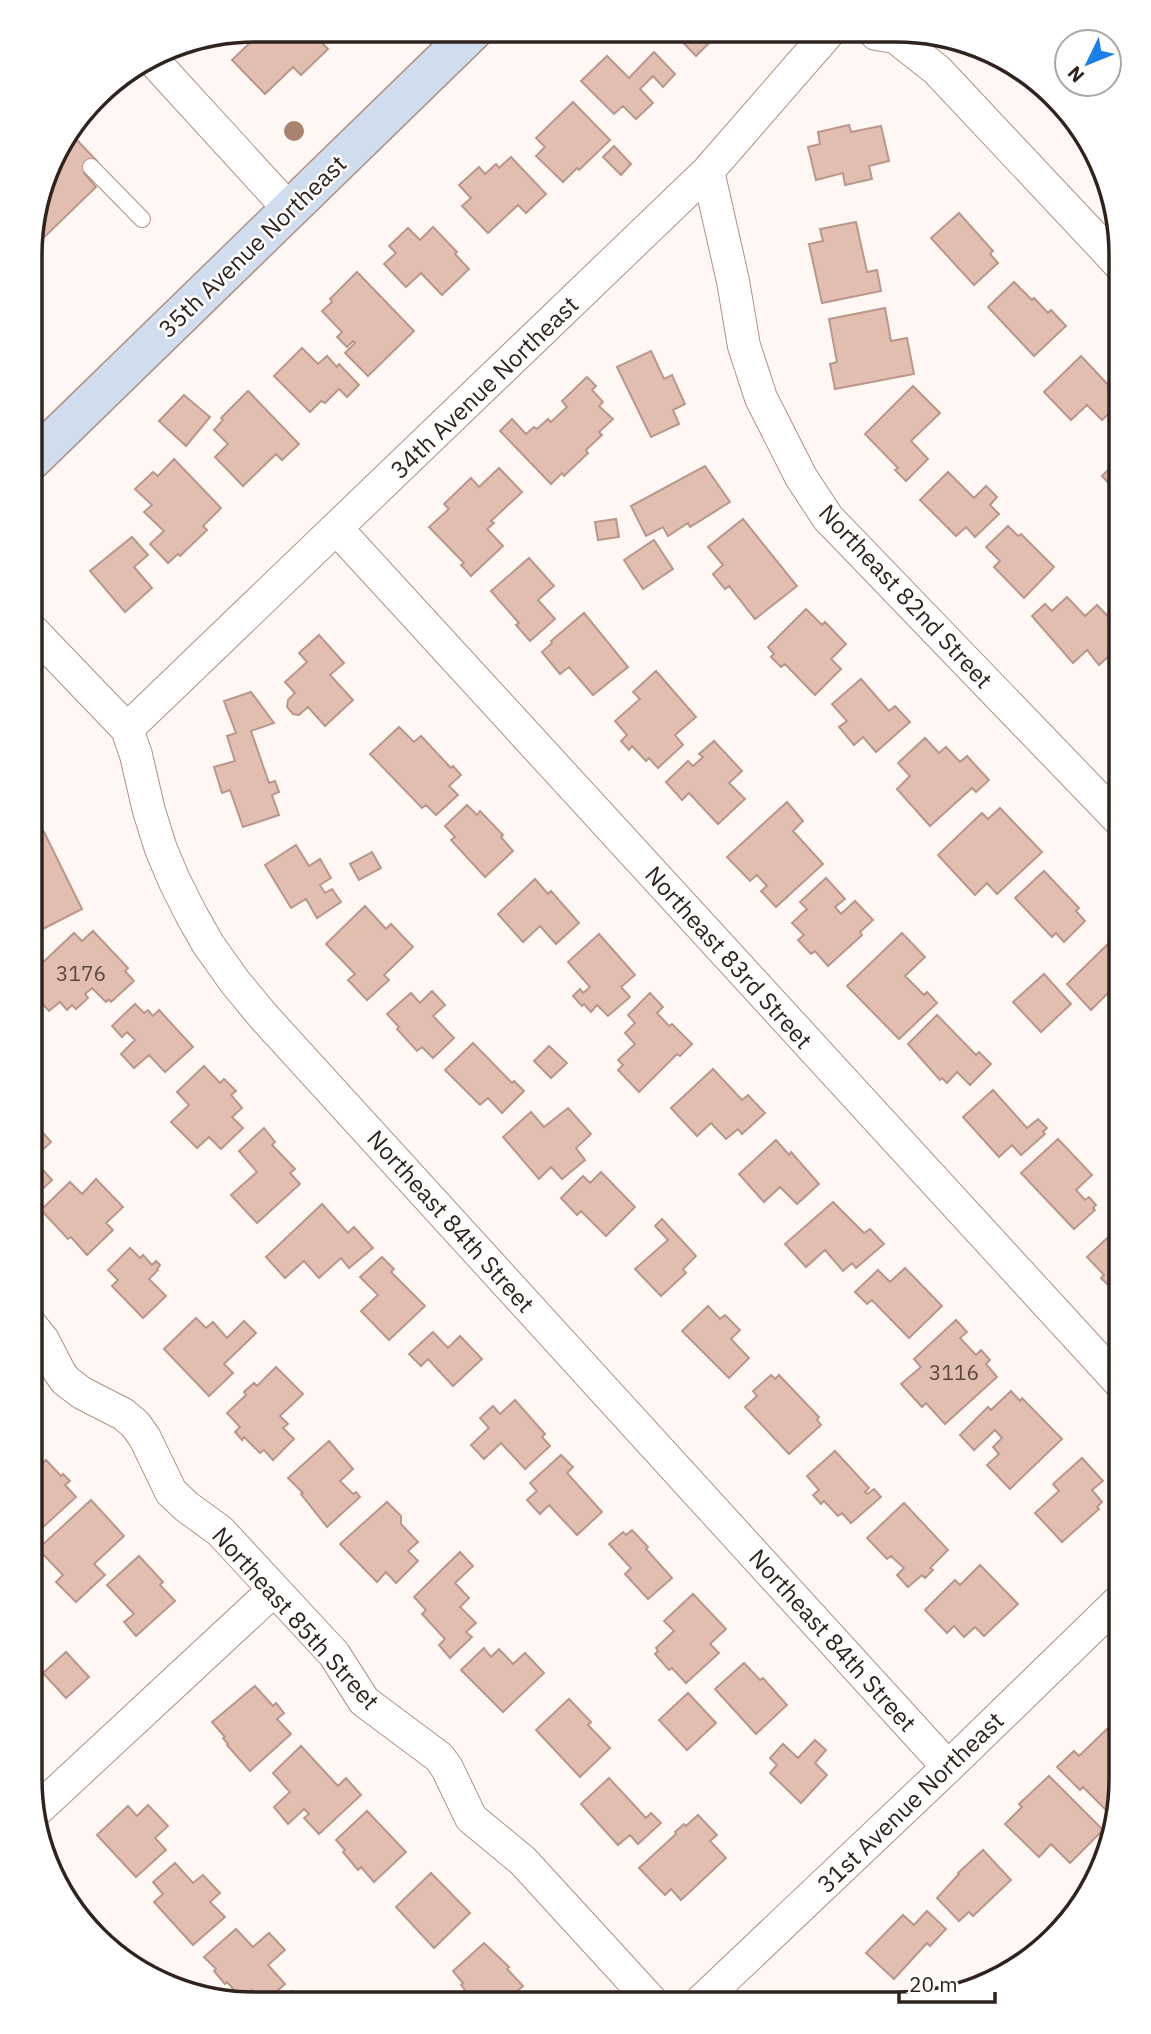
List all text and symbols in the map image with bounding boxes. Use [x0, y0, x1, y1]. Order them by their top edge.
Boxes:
north arrow [1053, 28, 1123, 98]
text: N [1062, 61, 1089, 88]
street label: 35th Avenue Northeast [151, 148, 353, 344]
street label: 34th Avenue Northeast [383, 289, 585, 485]
street label: Northeast 82nd Street [812, 497, 1000, 695]
street label: Northeast 83rd Street [638, 859, 820, 1055]
house number: 3176 [56, 959, 106, 987]
street label: Northeast 84th Street [360, 1123, 542, 1319]
house number: 3116 [929, 1358, 979, 1386]
street label: Northeast 85th Street [205, 1520, 387, 1716]
street label: Northeast 84th Street [742, 1542, 924, 1738]
street label: 31st Avenue Northeast [810, 1705, 1010, 1899]
scale bar [899, 1960, 995, 2004]
text: 20 m [909, 1970, 958, 1998]

